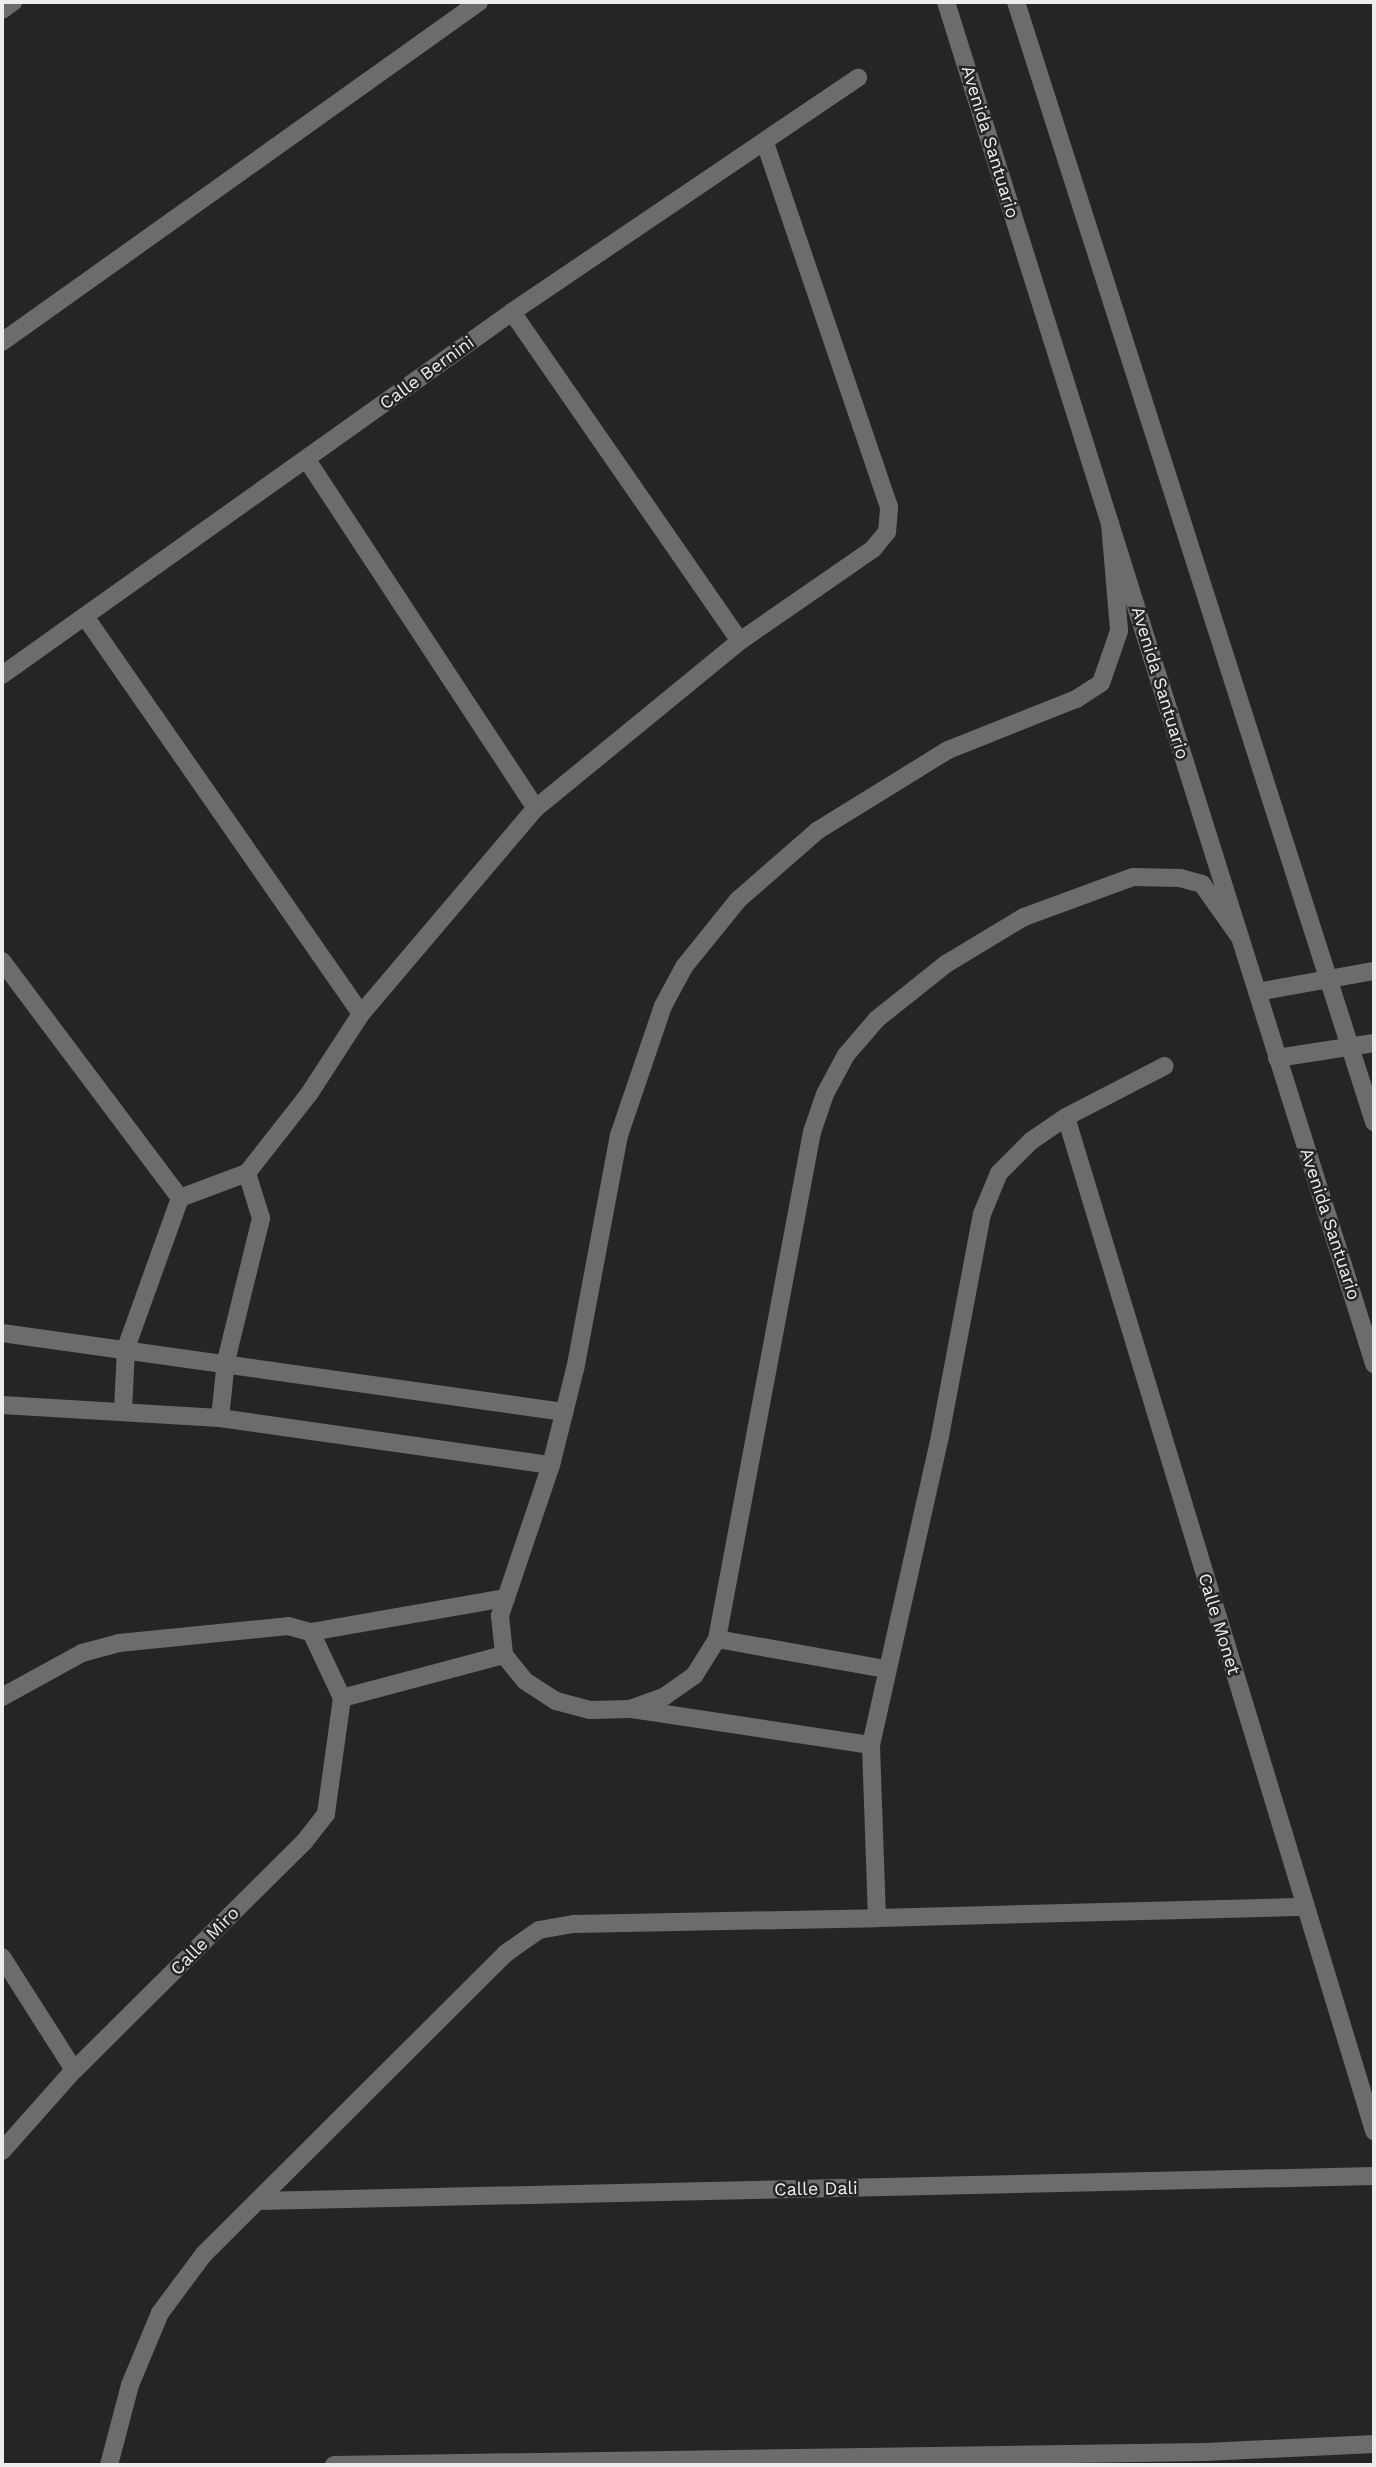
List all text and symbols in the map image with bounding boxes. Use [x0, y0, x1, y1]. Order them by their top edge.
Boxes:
street label: Avenida Santuario [956, 63, 1024, 221]
street label: Calle Bernini [376, 332, 478, 414]
street label: Avenida Santuario [1126, 604, 1194, 762]
street label: Avenida Santuario [1295, 1145, 1365, 1303]
street label: Calle Monet [1193, 1571, 1245, 1677]
street label: Calle Miro [166, 1902, 244, 1980]
street label: Calle Dali [774, 2177, 858, 2201]

